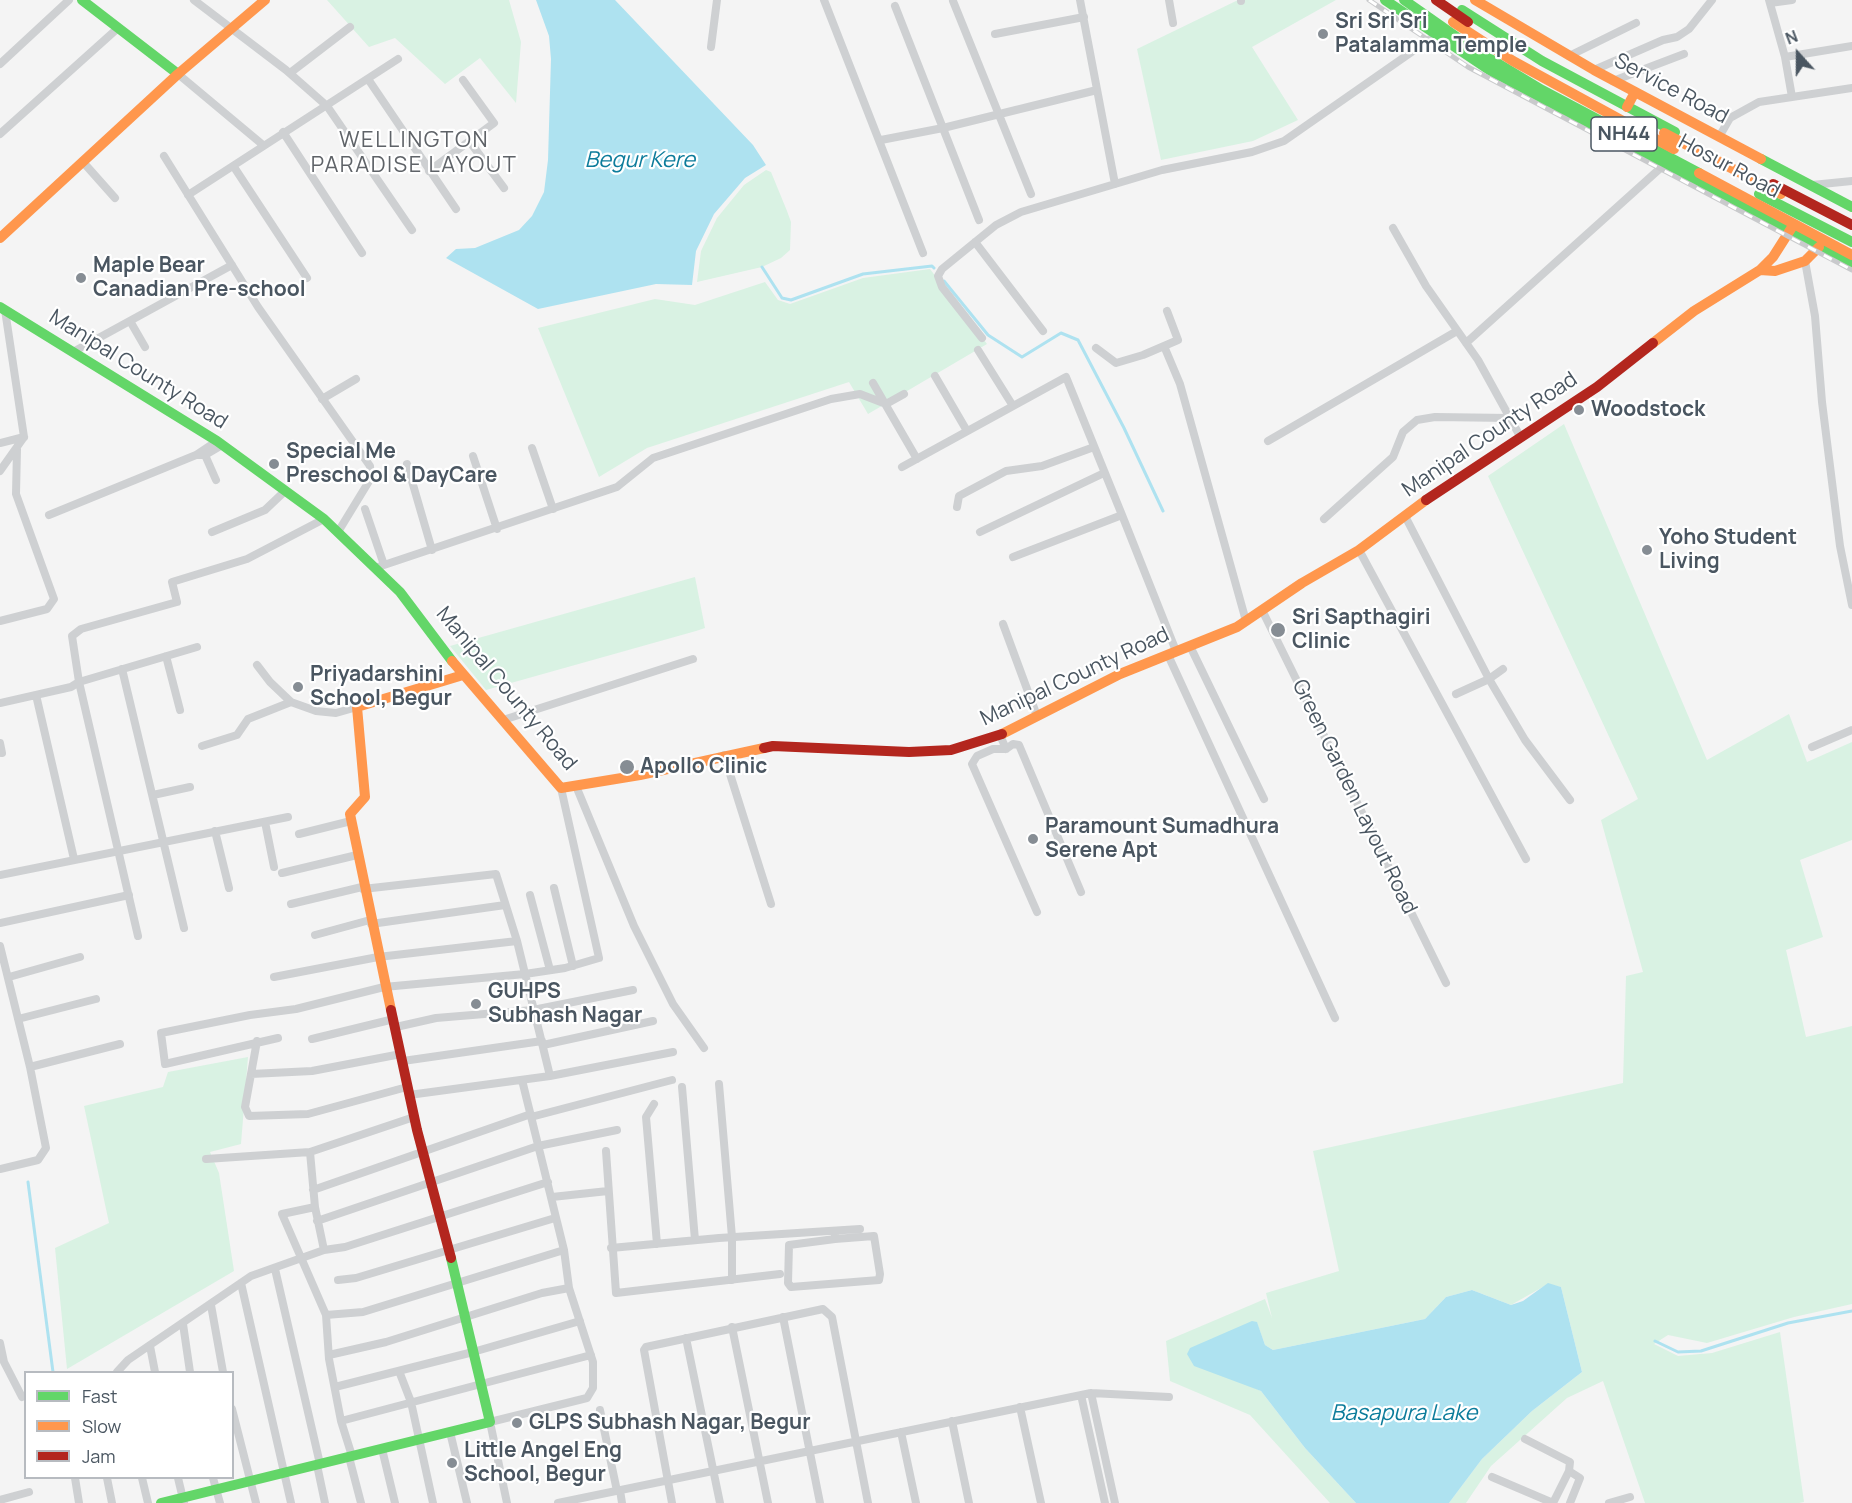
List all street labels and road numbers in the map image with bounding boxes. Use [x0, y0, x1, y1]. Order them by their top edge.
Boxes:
street label: Service Road [1609, 48, 1733, 130]
road number: NH44 [1591, 117, 1657, 151]
street label: Hosur Road [1674, 130, 1784, 204]
street label: Manipal County Road [44, 305, 232, 435]
street label: Manipal County Road [1398, 367, 1582, 503]
street label: Manipal County Road [430, 602, 582, 776]
street label: Manipal County Road [977, 622, 1173, 732]
street label: Green Garden Layout Road [1286, 676, 1422, 918]

